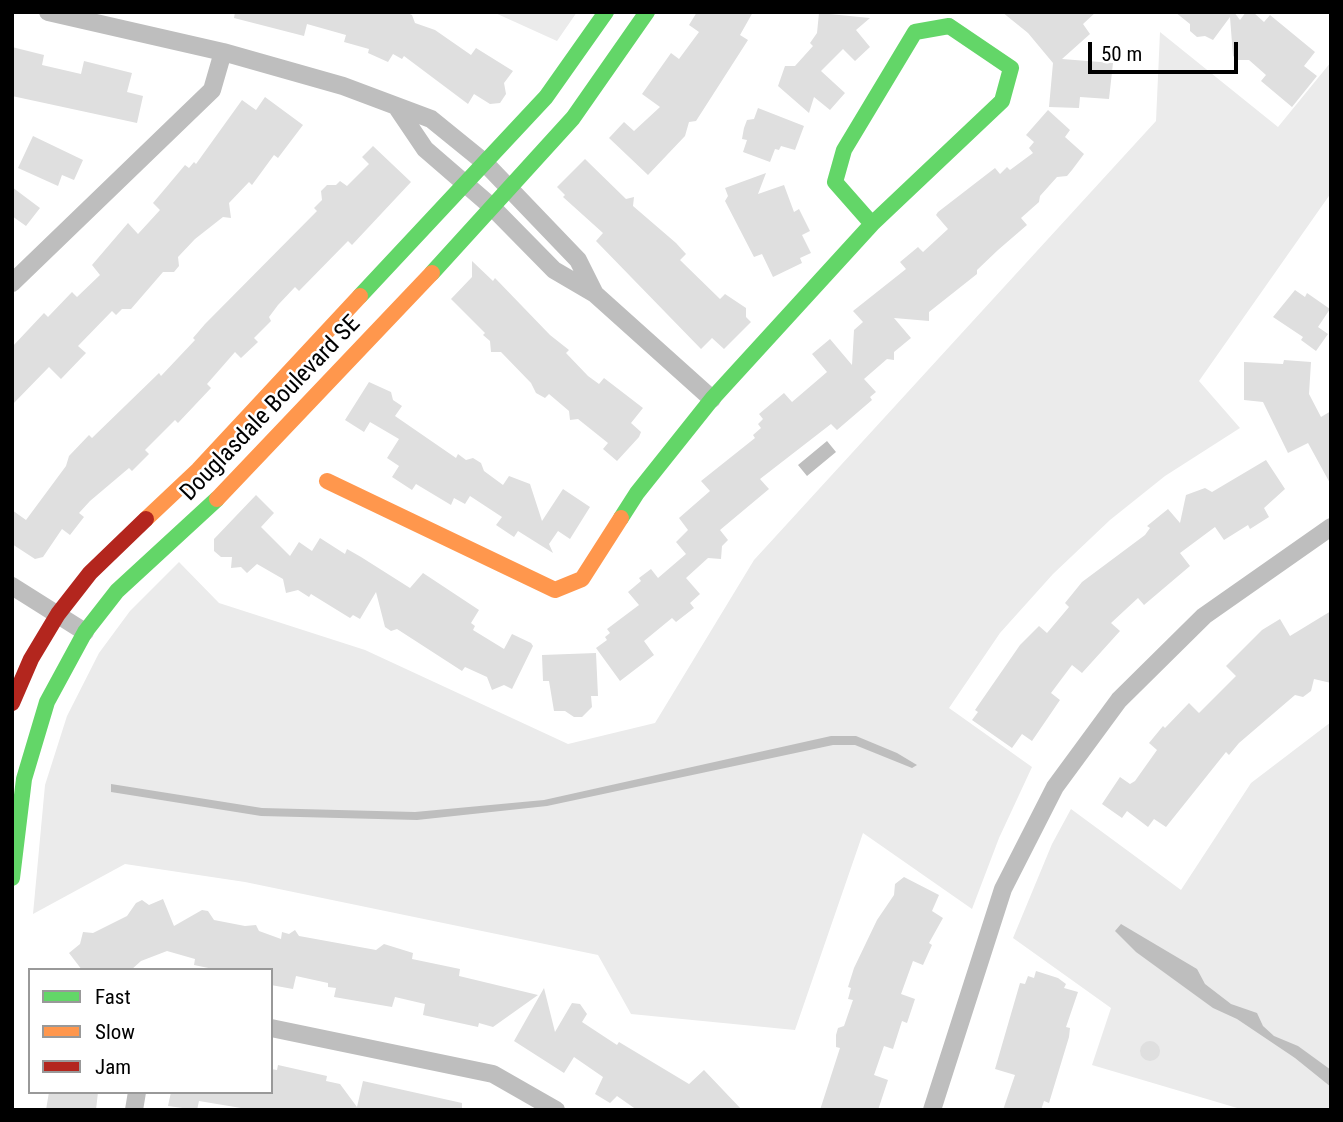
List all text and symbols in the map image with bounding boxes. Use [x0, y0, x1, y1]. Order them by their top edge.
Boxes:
scale bar [1091, 28, 1242, 72]
text: 50 m [1101, 42, 1142, 66]
street label: Douglasdale Boulevard SE [175, 310, 367, 508]
legend [28, 968, 273, 1094]
text: Fast [95, 985, 131, 1009]
text: Slow [95, 1020, 135, 1044]
text: Jam [95, 1055, 131, 1079]

